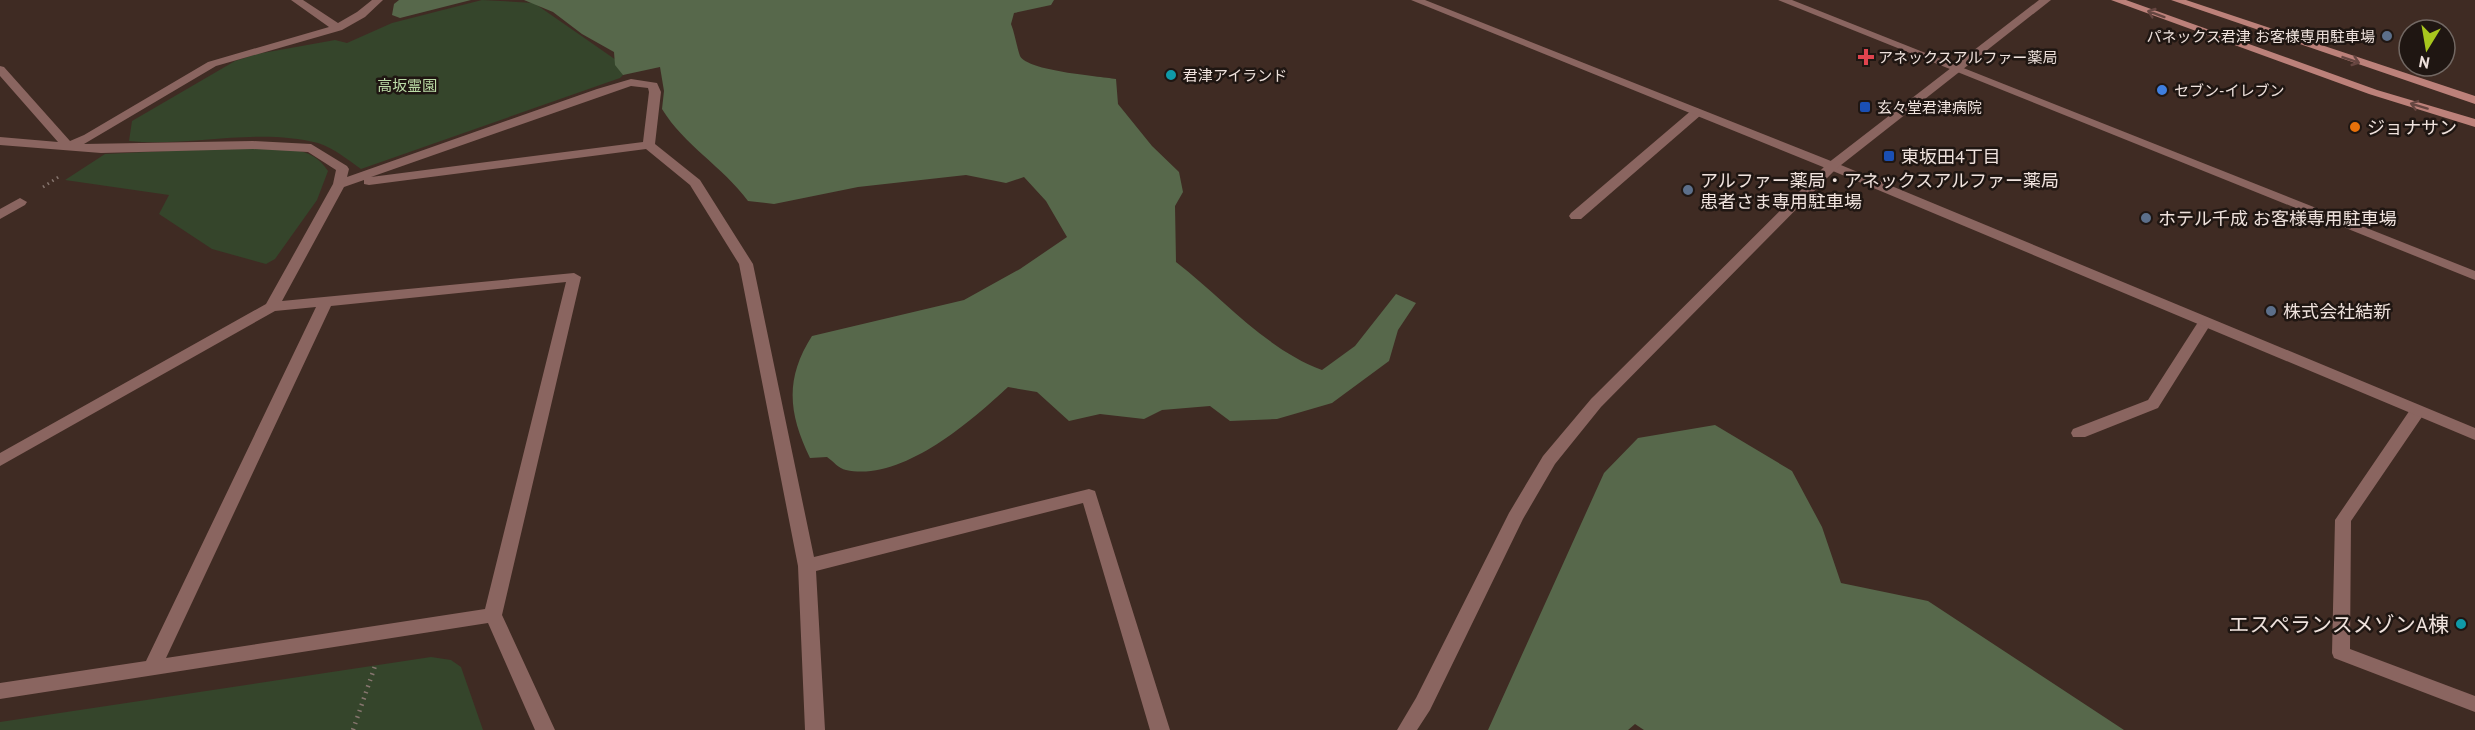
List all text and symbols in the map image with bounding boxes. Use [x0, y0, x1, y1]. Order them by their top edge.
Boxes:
one-way arrow [2147, 8, 2165, 19]
north arrow [2397, 18, 2457, 78]
place label: パネックス君津 お客様専用駐車場 [2146, 27, 2375, 46]
marker: パネックス君津 お客様専用駐車場 [2380, 29, 2394, 43]
place label: アネックスアルファー薬局 [1878, 48, 2057, 67]
marker: アネックスアルファー薬局 [1859, 50, 1873, 64]
text: N [2417, 52, 2431, 74]
one-way arrow [2341, 55, 2360, 66]
place label: 君津アイランド [1183, 66, 1287, 85]
marker: 君津アイランド [1164, 68, 1178, 82]
park label: 高坂霊園 [377, 76, 437, 95]
place label: セブン-イレブン [2174, 81, 2284, 100]
marker: セブン-イレブン [2155, 83, 2169, 97]
place label: 玄々堂君津病院 [1877, 98, 1982, 117]
marker: 玄々堂君津病院 [1858, 100, 1872, 114]
one-way arrow [2410, 100, 2429, 111]
place label: ジョナサン [2367, 116, 2457, 139]
marker: ジョナサン [2348, 120, 2362, 134]
place label: 東坂田4丁目 [1901, 145, 2001, 168]
marker: 東坂田4丁目 [1882, 149, 1896, 163]
place label: アルファー薬局・アネックスアルファー薬局 患者さま専用駐車場 [1700, 169, 2059, 213]
marker: アルファー薬局・アネックスアルファー薬局 患者さま専用駐車場 [1681, 183, 1695, 197]
place label: ホテル千成 お客様専用駐車場 [2158, 207, 2397, 230]
marker: ホテル千成 お客様専用駐車場 [2139, 211, 2153, 225]
place label: 株式会社結新 [2283, 300, 2391, 323]
marker: 株式会社結新 [2264, 304, 2278, 318]
place label: エスペランスメゾンA棟 [2229, 611, 2449, 638]
marker: エスペランスメゾンA棟 [2454, 617, 2468, 631]

